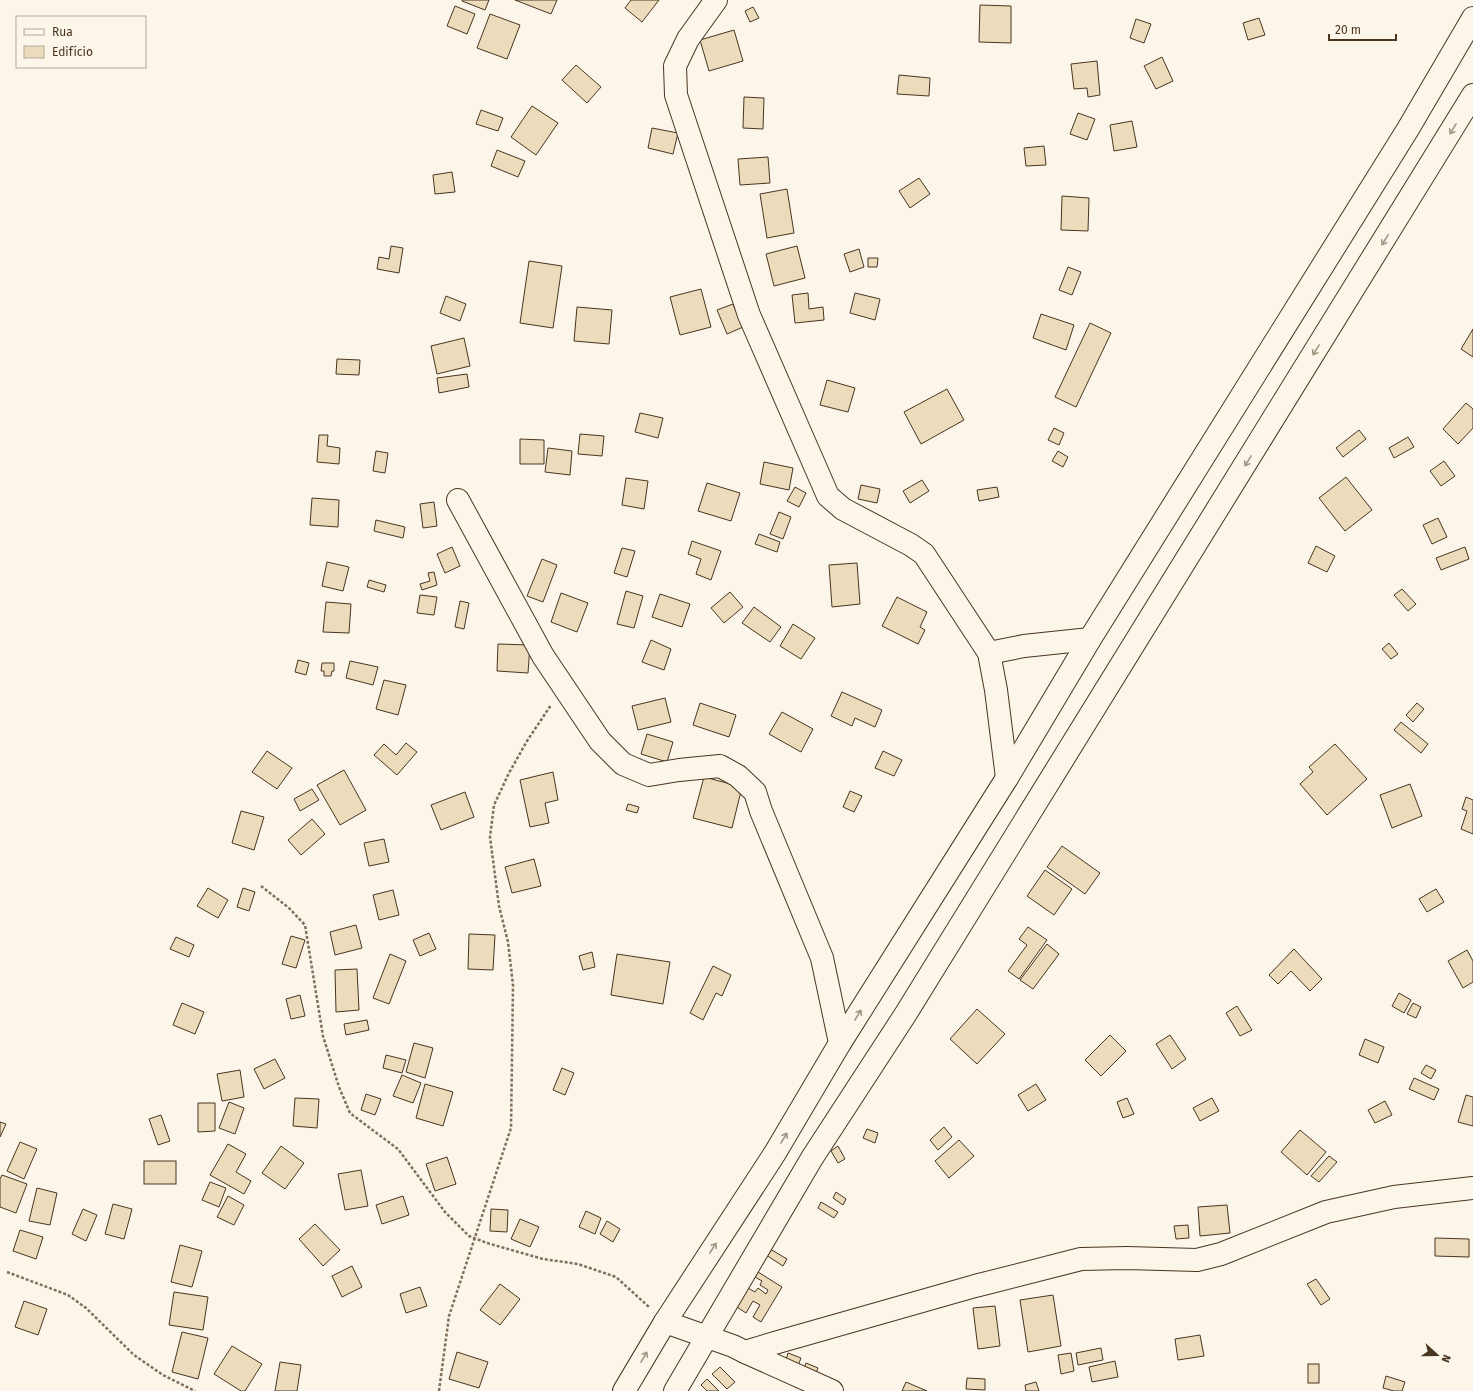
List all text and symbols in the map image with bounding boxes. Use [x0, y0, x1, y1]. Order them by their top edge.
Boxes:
legend [16, 16, 146, 68]
scale bar [1329, 16, 1396, 42]
text: 20 m [1335, 23, 1361, 37]
text: Rua [52, 25, 73, 39]
text: Edifício [52, 45, 93, 59]
one-way arrow [1448, 123, 1456, 135]
one-way arrow [1380, 234, 1388, 246]
one-way arrow [1312, 344, 1320, 356]
one-way arrow [1243, 455, 1251, 467]
one-way arrow [854, 1010, 862, 1021]
one-way arrow [780, 1132, 788, 1144]
one-way arrow [709, 1242, 717, 1253]
north arrow [1417, 1335, 1457, 1375]
one-way arrow [640, 1351, 648, 1363]
text: N [1438, 1353, 1453, 1364]

